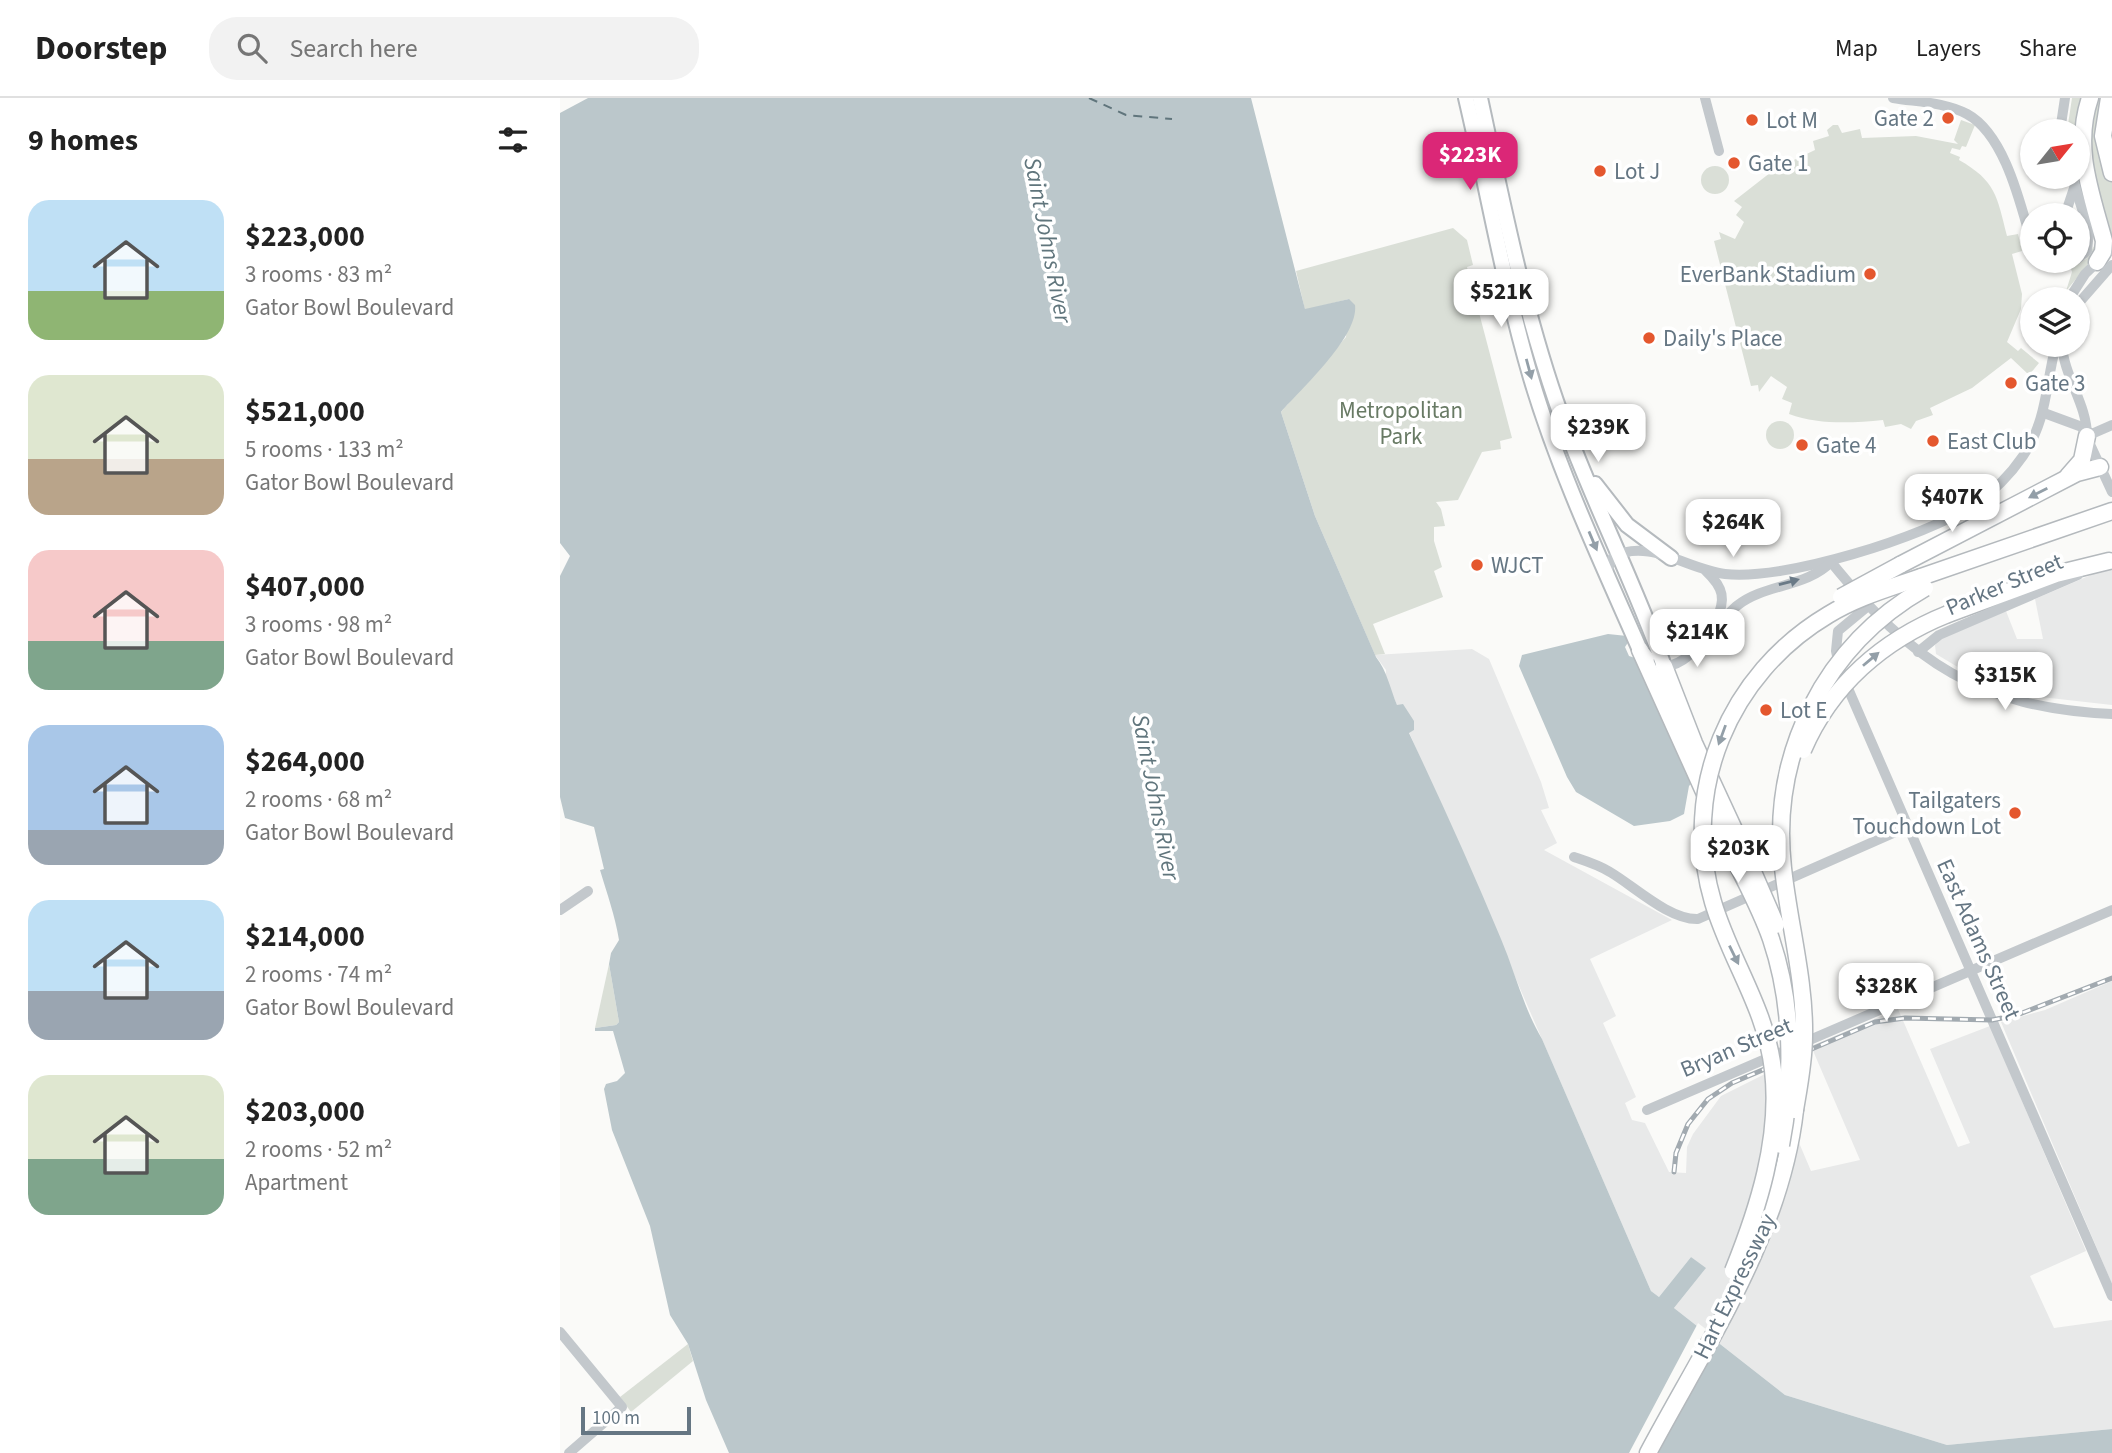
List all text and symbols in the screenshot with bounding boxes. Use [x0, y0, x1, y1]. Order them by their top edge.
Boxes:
search box [209, 17, 699, 80]
text: Doorstep [35, 25, 167, 72]
icon: search [233, 29, 271, 67]
text: Search here [289, 30, 418, 67]
text: Map [1835, 31, 1878, 66]
text: Layers [1916, 31, 1981, 66]
text: Share [2019, 31, 2077, 66]
place label: Gate 2 [1874, 102, 1934, 135]
place label: Lot M [1766, 104, 1818, 137]
marker: Gate 2 [1940, 110, 1956, 126]
marker: Lot M [1744, 112, 1760, 128]
text: 9 homes [28, 119, 138, 162]
north arrow [2020, 119, 2090, 189]
map controls [2020, 119, 2090, 357]
icon: filters [494, 121, 532, 159]
pin: $223K [1421, 132, 1519, 192]
text: $223K [1439, 138, 1501, 171]
place label: Gate 1 [1748, 147, 1808, 180]
water label: Saint Johns River [1014, 154, 1081, 328]
place label: Lot J [1614, 155, 1660, 188]
marker: Gate 1 [1726, 155, 1742, 171]
marker: Lot J [1592, 163, 1608, 179]
button: locate [2020, 203, 2090, 273]
text: $223,000 [245, 215, 365, 258]
icon: home [84, 228, 168, 312]
text: 3 rooms · 83 m² [245, 258, 392, 291]
place label: EverBank Stadium [1680, 258, 1856, 291]
marker: EverBank Stadium [1862, 266, 1878, 282]
pin: $521K [1452, 270, 1550, 329]
text: $521K [1470, 275, 1532, 308]
button: layers [2020, 287, 2090, 357]
text: Gator Bowl Boulevard [245, 291, 454, 324]
place label: Daily's Place [1663, 322, 1782, 355]
marker: Daily's Place [1641, 330, 1657, 346]
one-way arrow [1524, 358, 1535, 380]
place label: Gate 3 [2025, 367, 2085, 400]
marker: Gate 3 [2003, 375, 2019, 391]
text: $521,000 [245, 390, 365, 433]
park label: Metropolitan Park [1339, 394, 1463, 453]
icon: home [84, 403, 168, 487]
pin: $239K [1549, 404, 1647, 464]
text: $239K [1567, 410, 1629, 443]
place label: East Club [1947, 425, 2037, 458]
place label: Gate 4 [1816, 429, 1876, 462]
text: 5 rooms · 133 m² [245, 433, 404, 466]
marker: East Club [1925, 433, 1941, 449]
marker: Gate 4 [1794, 437, 1810, 453]
text: Gator Bowl Boulevard [245, 466, 454, 499]
pin: $407K [1903, 474, 2001, 534]
text: $407K [1921, 480, 1983, 513]
one-way arrow [2028, 488, 2048, 499]
pin: $264K [1684, 500, 1782, 559]
text: $264K [1702, 505, 1764, 538]
one-way arrow [1588, 531, 1599, 552]
street label: Parker Street [1941, 545, 2068, 624]
place label: WJCT [1491, 549, 1544, 582]
marker: WJCT [1469, 557, 1485, 573]
text: $407,000 [245, 565, 365, 608]
one-way arrow [1778, 576, 1800, 587]
icon: home [84, 578, 168, 662]
text: 3 rooms · 98 m² [245, 608, 392, 641]
pin: $214K [1648, 610, 1746, 669]
text: $214K [1666, 615, 1728, 648]
text: Gator Bowl Boulevard [245, 641, 454, 674]
one-way arrow [1861, 651, 1879, 666]
pin: $315K [1956, 652, 2054, 712]
text: $315K [1974, 658, 2036, 691]
place label: Lot E [1780, 694, 1827, 727]
marker: Lot E [1758, 702, 1774, 718]
water label: Saint Johns River [1122, 711, 1189, 885]
one-way arrow [1716, 725, 1727, 746]
text: $264,000 [245, 740, 365, 783]
icon: home [84, 753, 168, 837]
text: 2 rooms · 68 m² [245, 783, 392, 816]
place label: Tailgaters Touchdown Lot [1853, 784, 2001, 843]
marker: Tailgaters Touchdown Lot [2007, 805, 2023, 821]
text: Gator Bowl Boulevard [245, 816, 454, 849]
pin: $203K [1689, 826, 1787, 885]
text: $203K [1707, 831, 1769, 864]
street label: East Adams Street [1928, 853, 2029, 1025]
text: $214,000 [245, 915, 365, 958]
icon: home [84, 928, 168, 1012]
one-way arrow [1729, 945, 1740, 965]
text: 2 rooms · 74 m² [245, 958, 392, 991]
pin: $328K [1837, 964, 1935, 1023]
text: $328K [1855, 969, 1917, 1002]
text: Gator Bowl Boulevard [245, 991, 454, 1024]
street label: Bryan Street [1675, 1009, 1798, 1086]
text: $203,000 [245, 1090, 365, 1133]
icon: home [84, 1103, 168, 1187]
text: 2 rooms · 52 m² [245, 1133, 392, 1166]
text: Apartment [245, 1166, 348, 1199]
street label: Hart Expressway [1685, 1208, 1784, 1365]
scale bar [581, 1404, 691, 1436]
text: 100 m [592, 1405, 640, 1432]

